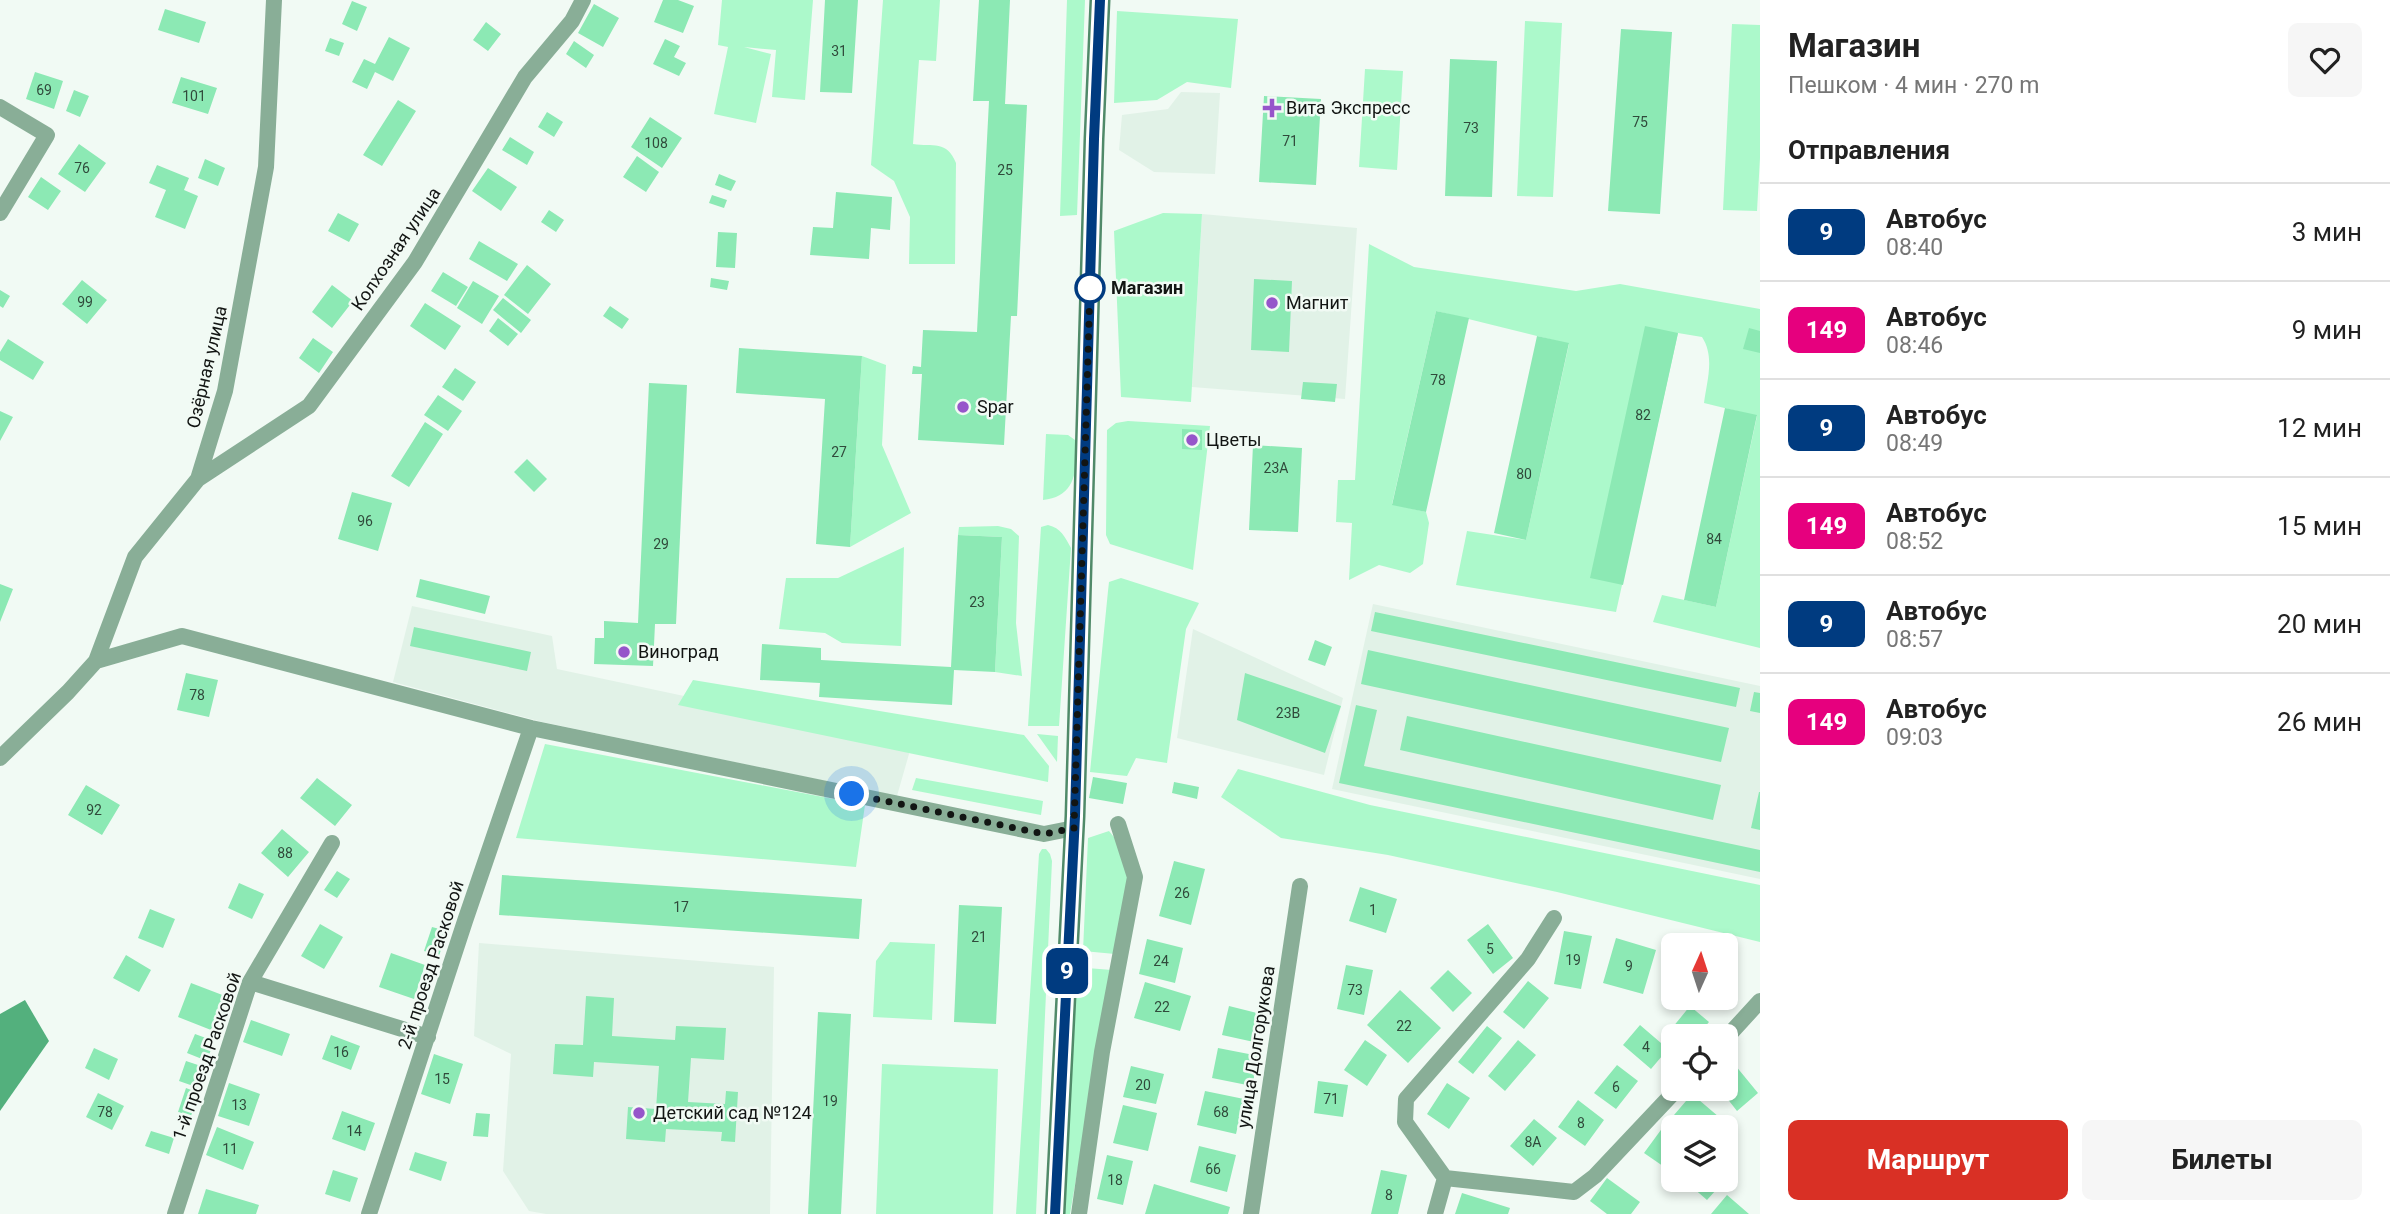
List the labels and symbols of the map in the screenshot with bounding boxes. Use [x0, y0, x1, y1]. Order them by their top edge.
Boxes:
house number: 31 [831, 43, 847, 59]
house number: 69 [36, 82, 52, 98]
house number: 101 [182, 88, 206, 104]
place label: Вита Экспресс [1286, 97, 1410, 118]
marker: Вита Экспресс [1264, 100, 1280, 116]
house number: 75 [1632, 114, 1648, 130]
house number: 73 [1463, 120, 1479, 136]
house number: 71 [1282, 133, 1298, 149]
house number: 108 [644, 135, 668, 151]
house number: 76 [74, 160, 90, 176]
house number: 25 [997, 162, 1013, 178]
street label: Колхозная улица [347, 183, 445, 314]
marker: Магазин [1075, 273, 1105, 303]
place label: Магазин [1111, 277, 1183, 298]
place label: Магнит [1286, 292, 1349, 313]
house number: 99 [77, 294, 93, 310]
marker: Магнит [1264, 295, 1280, 311]
street label: Озёрная улица [182, 304, 231, 430]
house number: 78 [1430, 372, 1446, 388]
place label: Spar [977, 396, 1014, 417]
marker: Spar [955, 399, 971, 415]
house number: 82 [1635, 407, 1651, 423]
place label: Цветы [1206, 429, 1262, 450]
marker: Цветы [1184, 432, 1200, 448]
house number: 27 [831, 444, 847, 460]
house number: 23А [1264, 460, 1288, 476]
house number: 80 [1516, 466, 1532, 482]
house number: 96 [357, 513, 373, 529]
house number: 84 [1706, 531, 1722, 547]
house number: 29 [653, 536, 669, 552]
house number: 23 [969, 594, 985, 610]
place label: Виноград [638, 641, 719, 662]
marker: Виноград [616, 644, 632, 660]
house number: 78 [189, 687, 205, 703]
house number: 23В [1276, 705, 1300, 721]
your location [834, 776, 869, 811]
house number: 92 [86, 802, 102, 818]
house number: 88 [277, 845, 293, 861]
street label: 2-й проезд Расковой [393, 878, 468, 1052]
house number: 26 [1174, 885, 1190, 901]
house number: 17 [673, 899, 689, 915]
house number: 1 [1369, 902, 1377, 918]
house number: 21 [971, 929, 987, 945]
north arrow [1661, 933, 1738, 1010]
house number: 5 [1486, 941, 1494, 957]
line badge: 9 [1044, 948, 1090, 994]
house number: 19 [1565, 952, 1581, 968]
house number: 24 [1153, 953, 1169, 969]
house number: 9 [1625, 958, 1633, 974]
street label: улица Долгорукова [1232, 964, 1279, 1130]
street label: 1-й проезд Расковой [168, 969, 245, 1142]
house number: 73 [1347, 982, 1363, 998]
house number: 22 [1154, 999, 1170, 1015]
house number: 22 [1396, 1018, 1412, 1034]
house number: 4 [1642, 1039, 1650, 1055]
house number: 16 [333, 1044, 349, 1060]
house number: 15 [434, 1071, 450, 1087]
house number: 20 [1135, 1077, 1151, 1093]
house number: 6 [1612, 1079, 1620, 1095]
house number: 71 [1323, 1091, 1339, 1107]
house number: 19 [822, 1093, 838, 1109]
house number: 13 [231, 1097, 247, 1113]
place label: Детский сад №124 [653, 1102, 812, 1123]
house number: 78 [97, 1104, 113, 1120]
house number: 68 [1213, 1104, 1229, 1120]
marker: Детский сад №124 [631, 1105, 647, 1121]
house number: 8 [1577, 1115, 1585, 1131]
house number: 14 [346, 1123, 362, 1139]
house number: 8А [1524, 1134, 1542, 1150]
house number: 11 [222, 1141, 238, 1157]
house number: 66 [1205, 1161, 1221, 1177]
house number: 18 [1107, 1172, 1123, 1188]
house number: 8 [1385, 1187, 1393, 1203]

